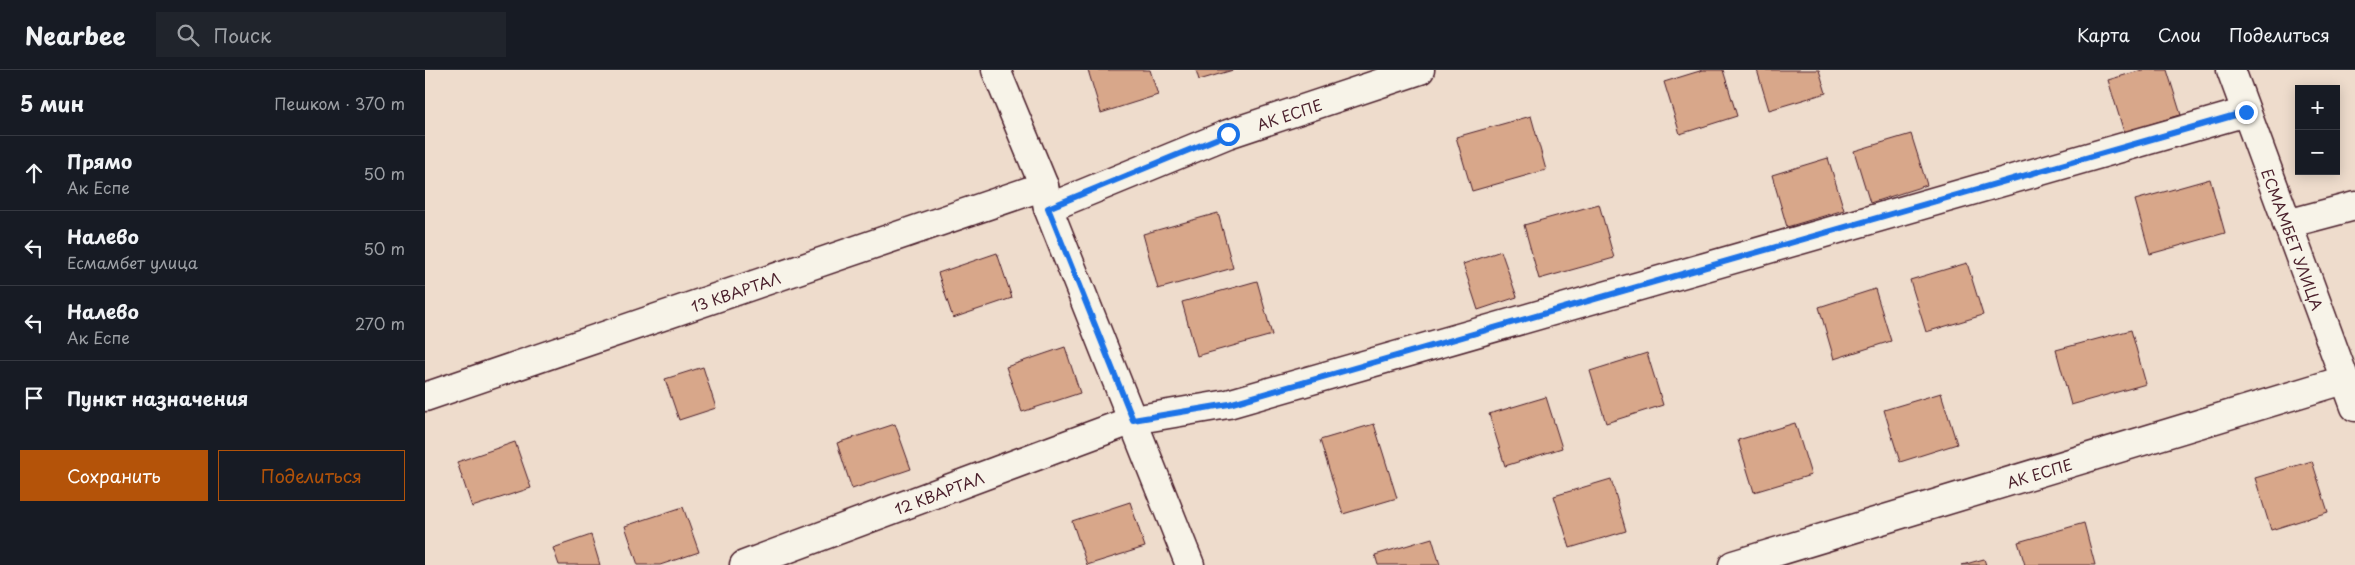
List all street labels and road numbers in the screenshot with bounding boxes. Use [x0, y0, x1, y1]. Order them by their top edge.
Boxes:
street label: АК ЕСПЕ [1253, 92, 1325, 135]
street label: ЕСМАМБЕТ УЛИЦА [2257, 165, 2330, 313]
street label: 13 КВАРТАЛ [688, 265, 783, 317]
street label: АК ЕСПЕ [2004, 451, 2075, 493]
street label: 12 КВАРТАЛ [891, 465, 987, 520]

